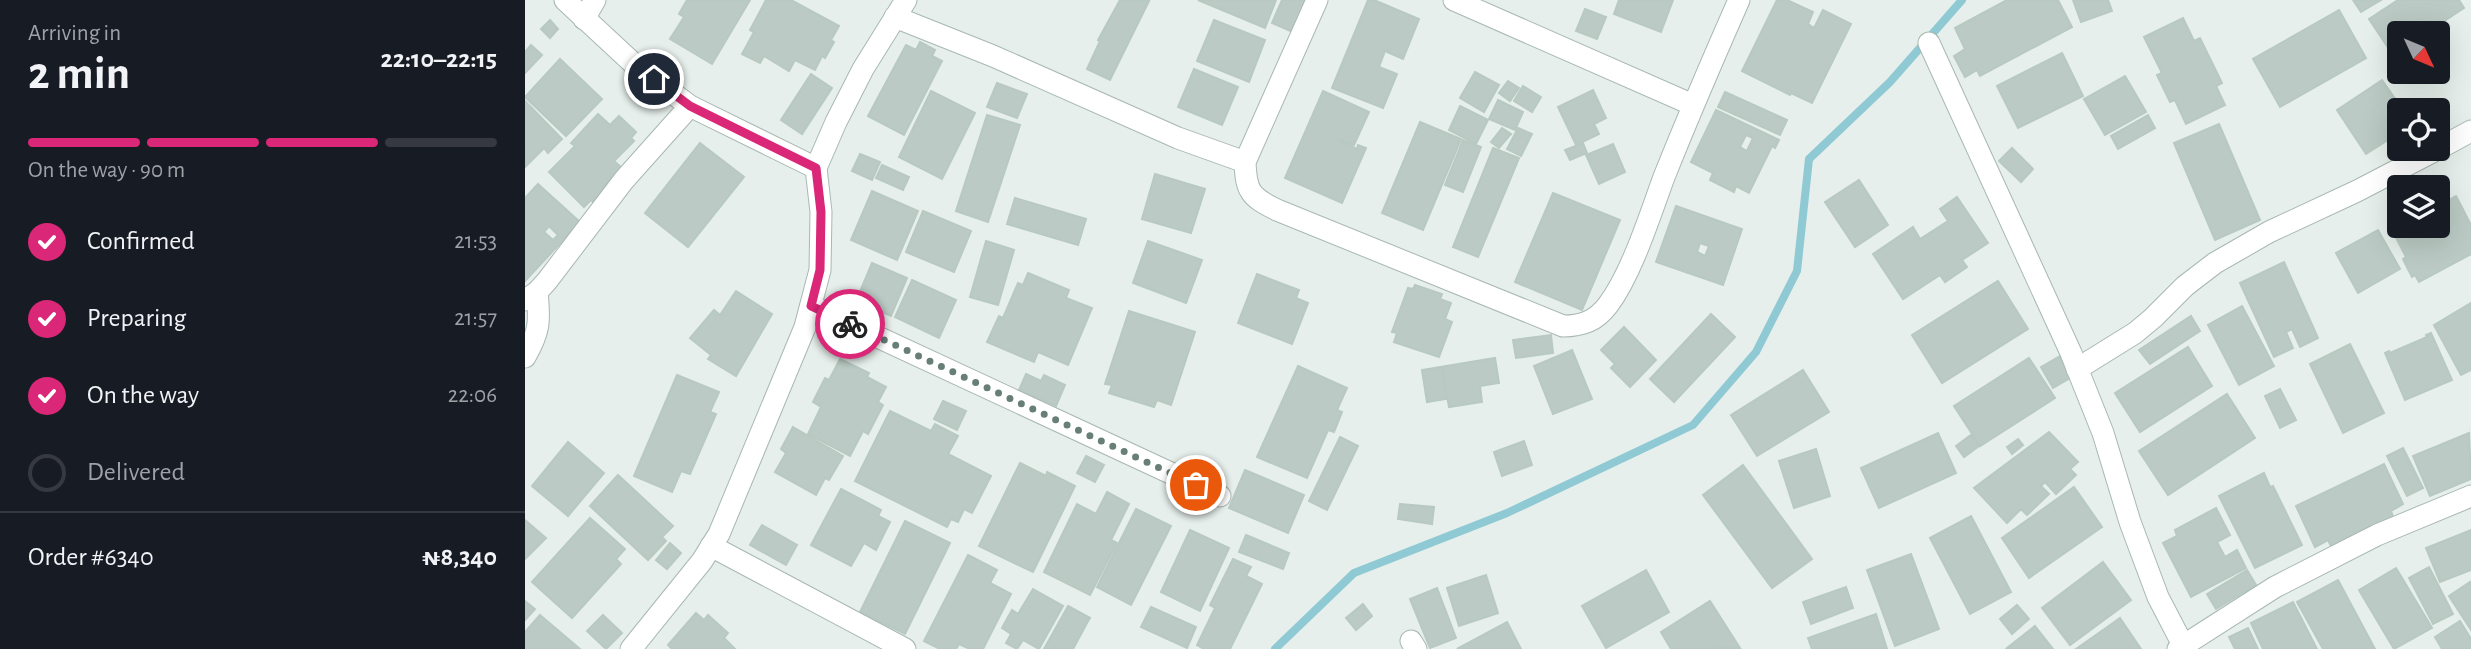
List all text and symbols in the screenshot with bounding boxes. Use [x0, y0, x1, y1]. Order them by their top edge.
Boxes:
north arrow [2387, 21, 2450, 84]
map controls [2387, 21, 2450, 238]
text: Arriving in [28, 22, 121, 45]
text: 22:10–22:15 [381, 46, 497, 72]
pin [624, 49, 684, 109]
text: 2 min [28, 51, 130, 97]
icon: home [635, 60, 673, 98]
button: locate [2387, 98, 2450, 161]
text: On the way · 90 m [28, 159, 185, 182]
button: layers [2387, 175, 2450, 238]
icon: check [28, 223, 66, 261]
text: Confirmed [87, 228, 195, 254]
text: 21:53 [454, 230, 497, 253]
courier [815, 289, 885, 359]
icon: check [28, 300, 66, 338]
text: Preparing [87, 305, 186, 331]
icon: bike [831, 305, 869, 343]
text: 21:57 [454, 307, 497, 330]
icon: check [28, 377, 66, 415]
text: On the way [87, 382, 199, 408]
text: 22:06 [448, 384, 497, 407]
pin [1166, 455, 1226, 515]
text: Delivered [87, 459, 185, 485]
icon: bag [1177, 466, 1215, 504]
text: Order #6340 [28, 544, 154, 570]
text: ₦8,340 [422, 544, 497, 570]

